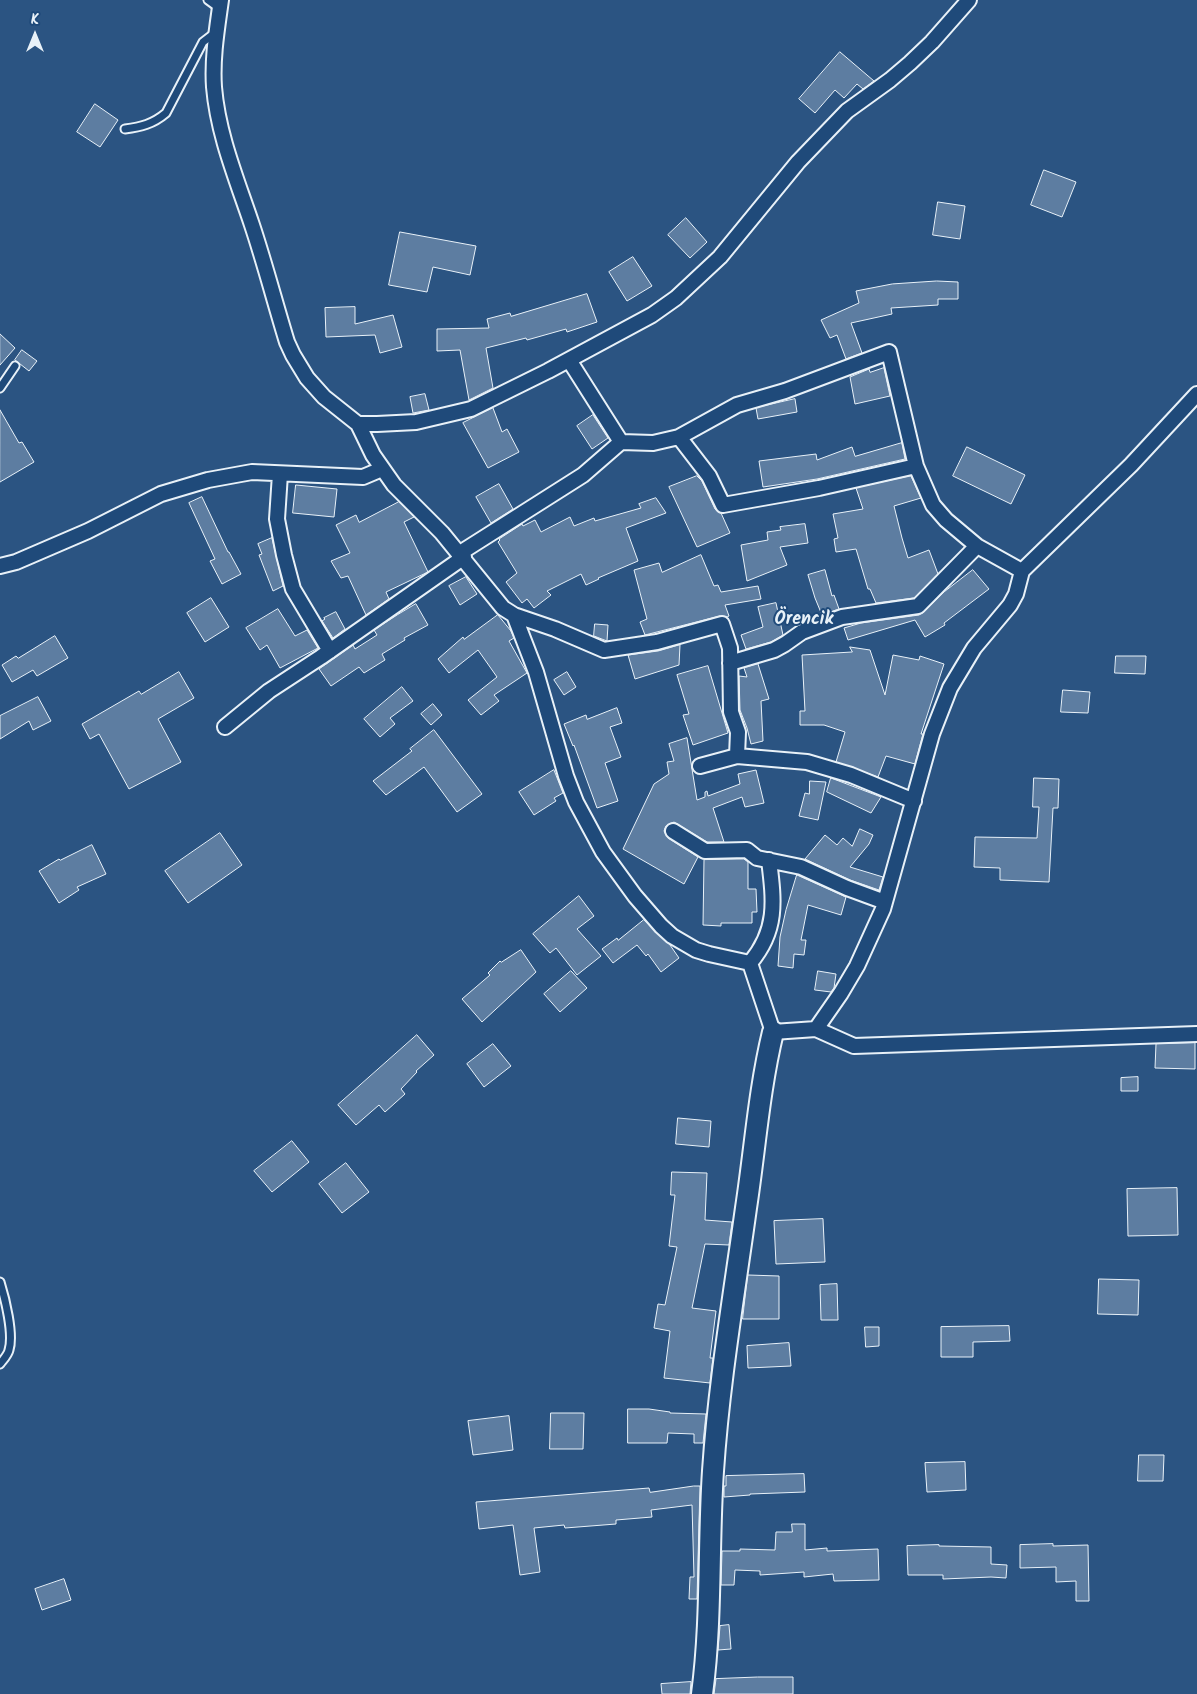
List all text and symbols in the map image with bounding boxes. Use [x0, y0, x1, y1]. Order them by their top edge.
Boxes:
text: K [31, 9, 39, 31]
north arrow [10, 10, 60, 60]
district label: Örencik [775, 610, 833, 632]

